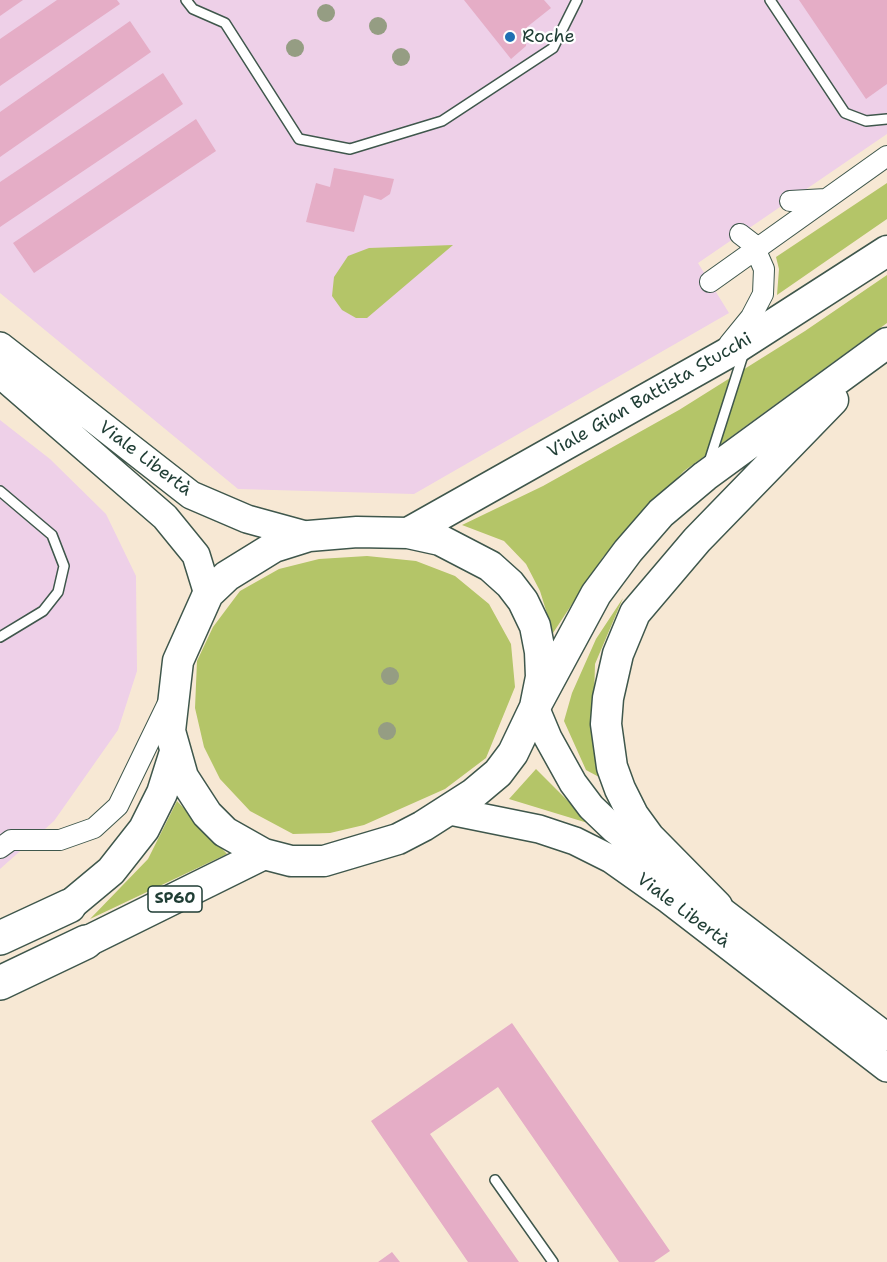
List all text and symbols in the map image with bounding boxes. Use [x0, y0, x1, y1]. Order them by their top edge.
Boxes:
place label: Roche [522, 26, 575, 48]
marker: Roche [503, 30, 517, 44]
street label: Viale Gian Battista Stucchi [544, 329, 756, 463]
street label: Viale Libertà [94, 417, 196, 501]
street label: Viale Libertà [632, 869, 734, 953]
road number: SP60 [148, 886, 202, 912]

